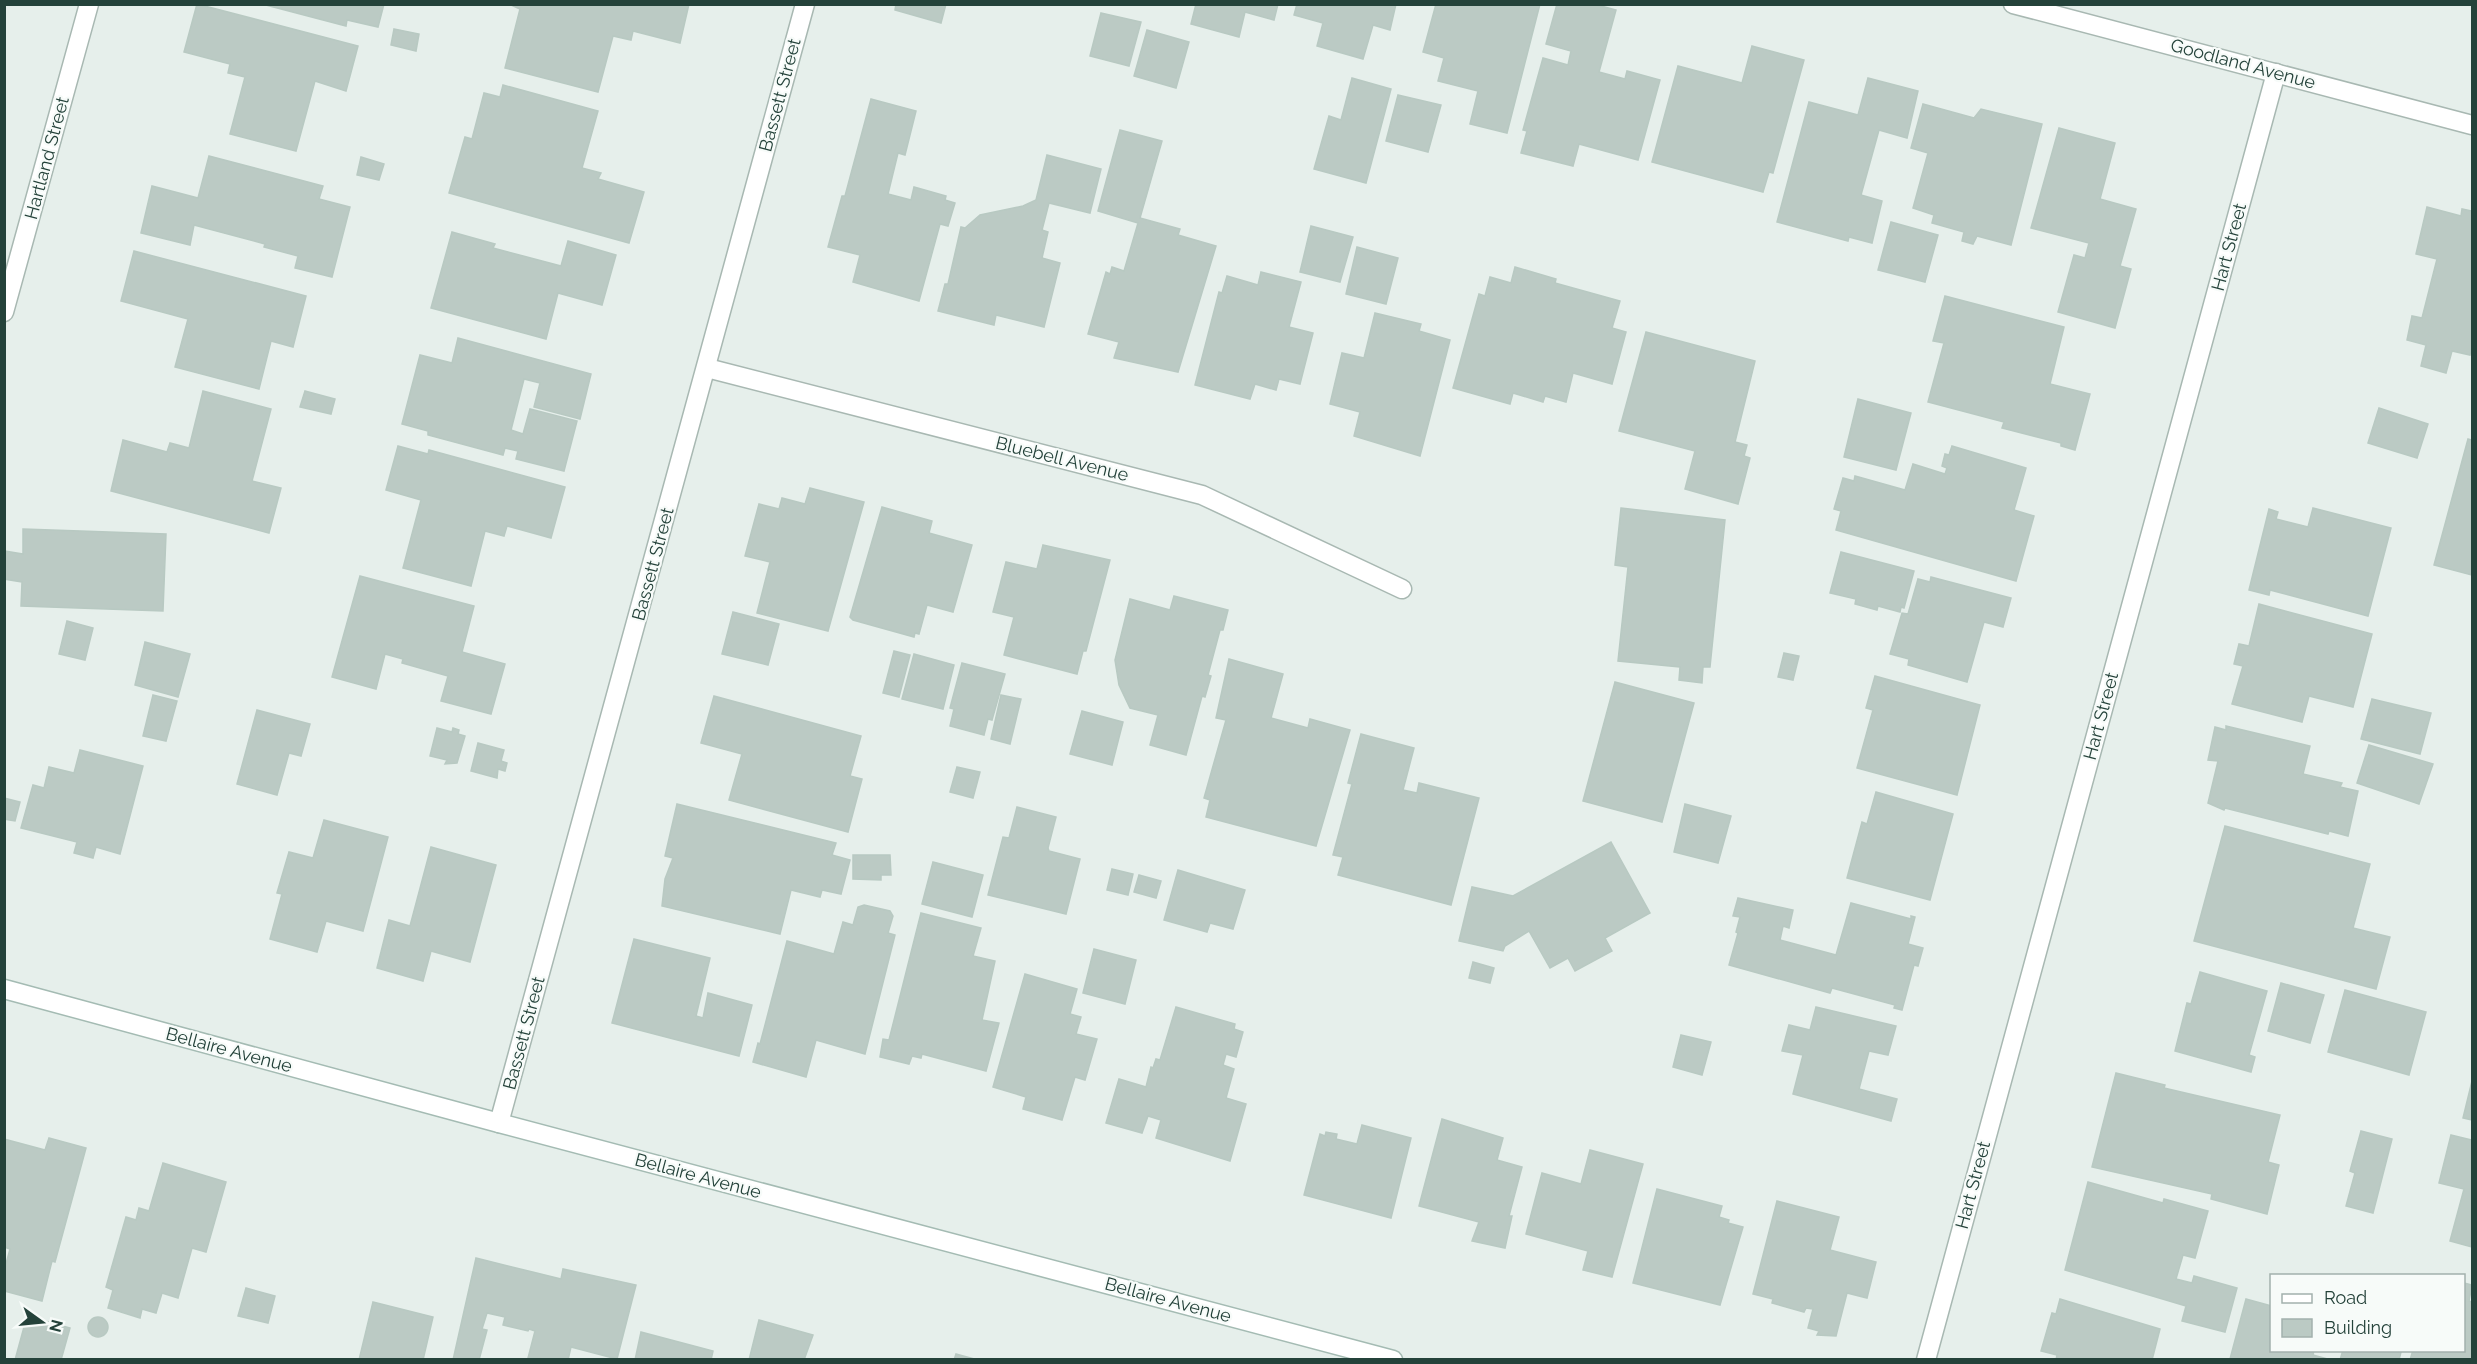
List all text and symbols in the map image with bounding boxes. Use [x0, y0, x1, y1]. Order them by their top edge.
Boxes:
street label: Goodland Avenue [2168, 34, 2318, 93]
street label: Bassett Street [754, 36, 805, 154]
street label: Hartland Street [20, 94, 73, 222]
street label: Hart Street [2207, 201, 2250, 293]
street label: Bluebell Avenue [993, 432, 1131, 485]
street label: Bassett Street [627, 505, 678, 623]
street label: Hart Street [2079, 670, 2122, 762]
street label: Bassett Street [498, 974, 549, 1092]
street label: Bellaire Avenue [164, 1023, 295, 1077]
street label: Hart Street [1951, 1139, 1994, 1231]
street label: Bellaire Avenue [633, 1149, 764, 1203]
street label: Bellaire Avenue [1103, 1273, 1234, 1327]
legend [2270, 1274, 2465, 1352]
text: Road [2324, 1287, 2367, 1308]
north arrow [12, 1292, 72, 1352]
text: N [45, 1317, 67, 1334]
text: Building [2324, 1317, 2392, 1338]

